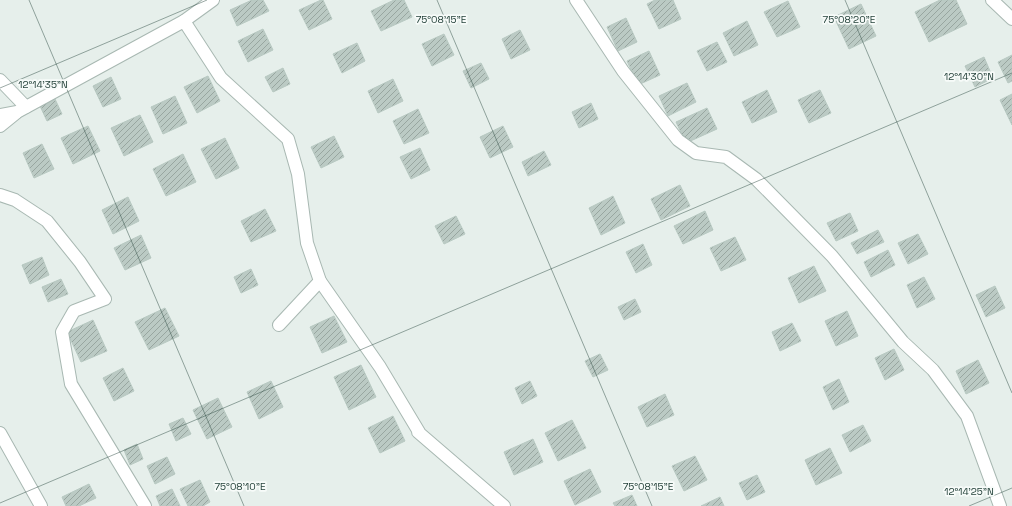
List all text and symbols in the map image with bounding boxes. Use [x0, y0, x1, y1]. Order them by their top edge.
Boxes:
text: 75°08'15"E [416, 13, 467, 26]
text: 75°08'20"E [823, 13, 876, 26]
text: 12°14'30"N [944, 70, 994, 83]
text: 12°14'35"N [18, 78, 68, 91]
text: 75°08'10"E [214, 480, 266, 493]
text: 75°08'15"E [623, 480, 674, 493]
text: 12°14'25"N [944, 485, 994, 498]

